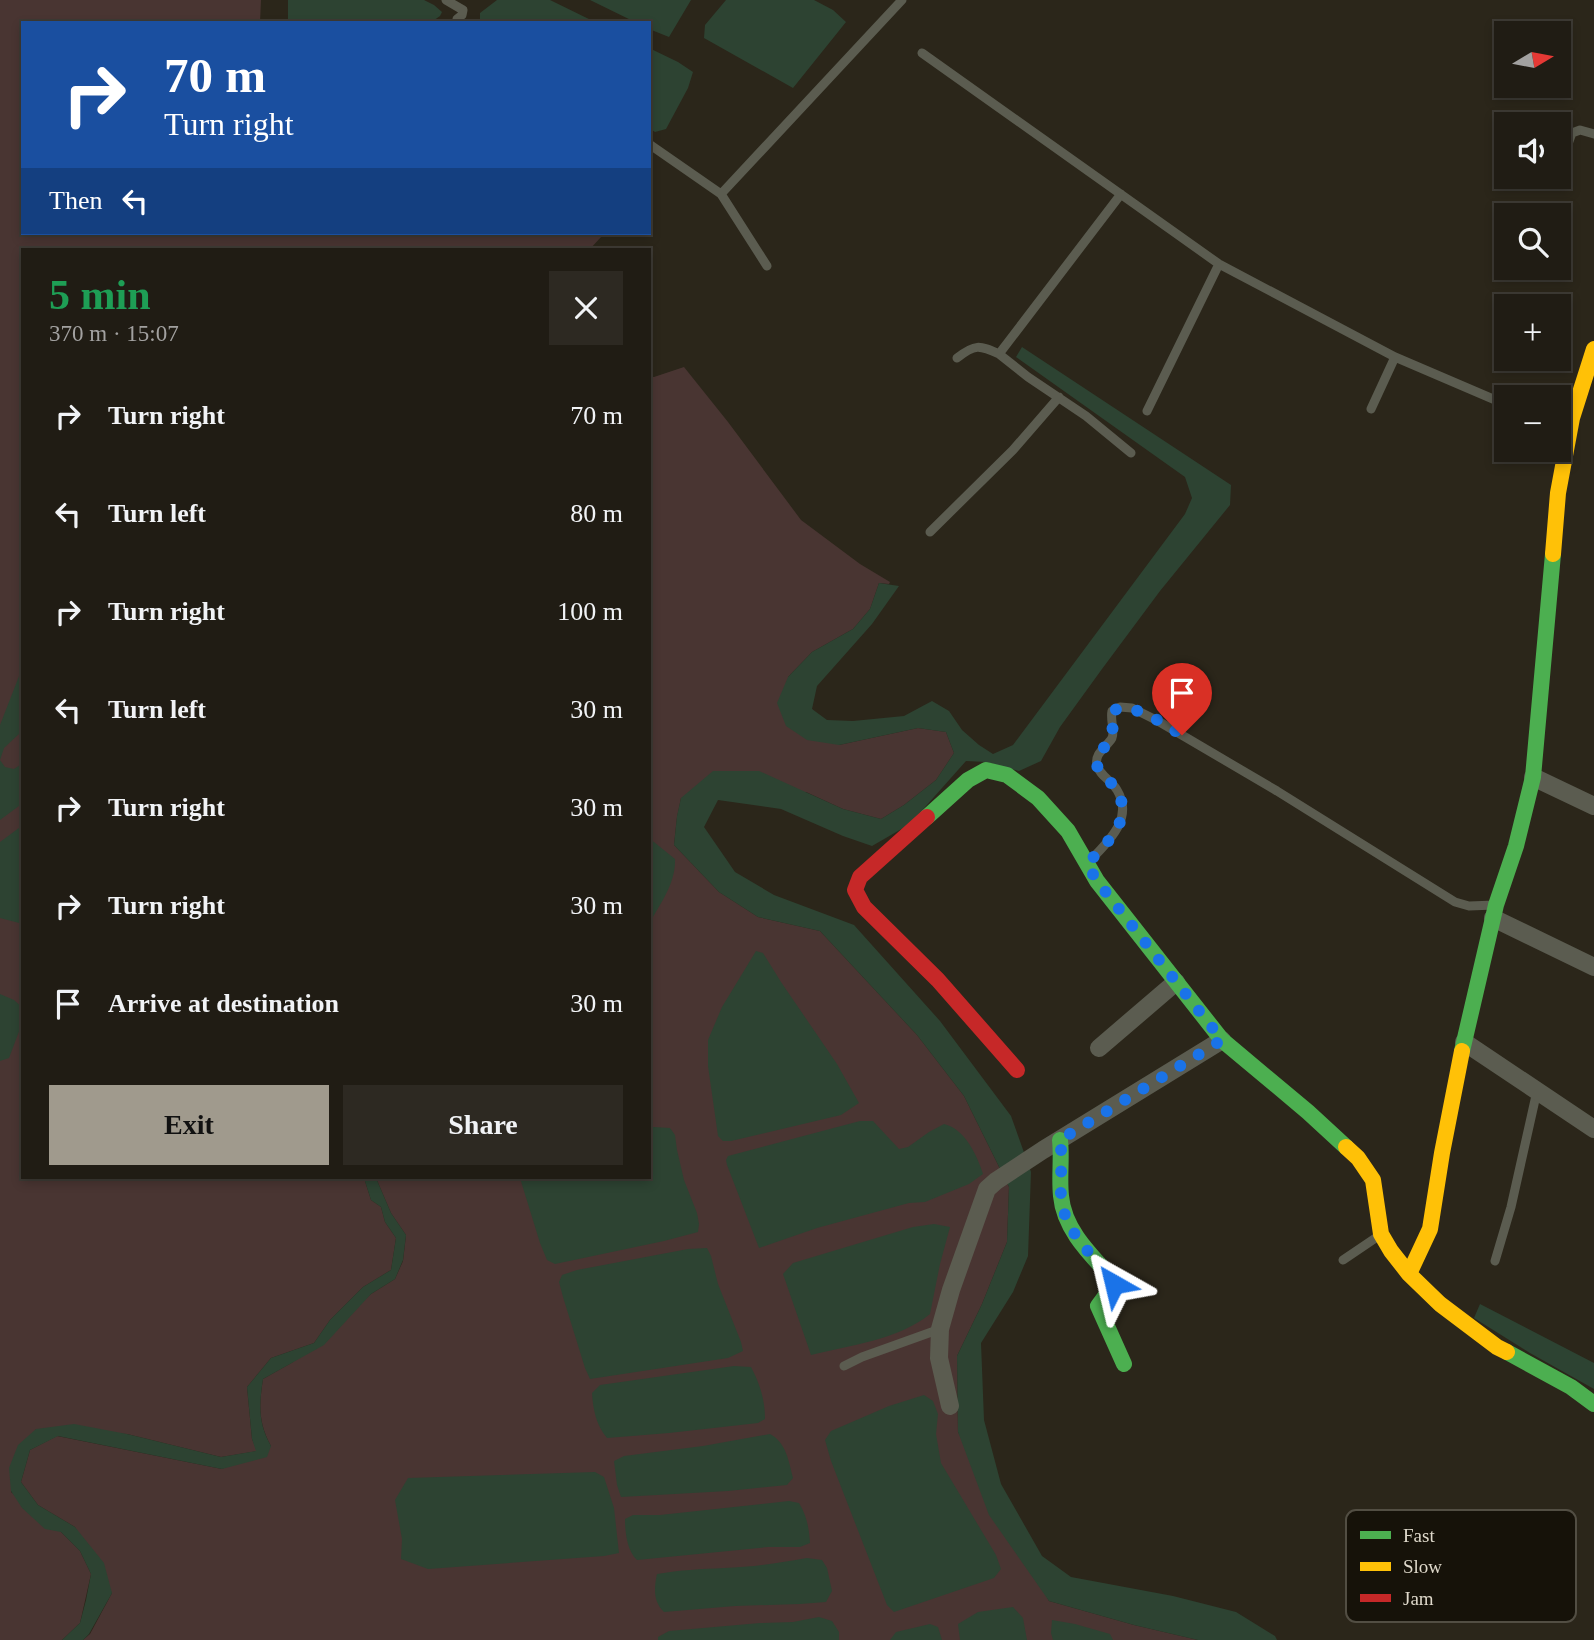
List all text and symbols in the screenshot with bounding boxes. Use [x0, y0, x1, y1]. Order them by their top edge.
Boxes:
north arrow [1494, 21, 1572, 98]
map controls [1494, 21, 1571, 462]
text: 70 m [164, 48, 266, 103]
icon: right [49, 49, 140, 140]
text: Turn right [164, 106, 294, 142]
button: sound [1494, 112, 1571, 189]
icon: left [116, 182, 154, 220]
text: Then [49, 186, 102, 215]
button: search [1494, 203, 1571, 280]
button: close [549, 271, 623, 345]
text: 5 min [49, 272, 151, 318]
button: + [1494, 294, 1571, 371]
text: 370 m · 15:07 [49, 321, 179, 346]
button: − [1494, 385, 1571, 462]
icon: right [49, 397, 87, 435]
text: Turn right [108, 401, 225, 430]
text: 70 m [570, 401, 623, 430]
icon: left [49, 495, 87, 533]
text: Turn left [108, 499, 206, 528]
text: 80 m [570, 499, 623, 528]
icon: right [49, 593, 87, 631]
text: Turn right [108, 597, 225, 626]
text: 100 m [557, 597, 623, 626]
pin [1152, 663, 1212, 735]
icon: arrive [1163, 674, 1201, 712]
icon: left [49, 691, 87, 729]
text: Turn left [108, 695, 206, 724]
text: 30 m [570, 695, 623, 724]
icon: right [49, 789, 87, 827]
text: Turn right [108, 793, 225, 822]
text: 30 m [570, 793, 623, 822]
icon: right [49, 887, 87, 925]
text: Turn right [108, 891, 225, 920]
text: 30 m [570, 891, 623, 920]
icon: arrive [49, 985, 87, 1023]
text: Arrive at destination [108, 989, 339, 1018]
text: 30 m [570, 989, 623, 1018]
button: Exit [49, 1085, 329, 1165]
button: Share [343, 1085, 623, 1165]
position arrow [1077, 1247, 1151, 1321]
legend [1346, 1510, 1576, 1622]
text: Fast [1403, 1525, 1435, 1546]
text: Slow [1403, 1556, 1442, 1577]
text: Jam [1403, 1588, 1434, 1609]

